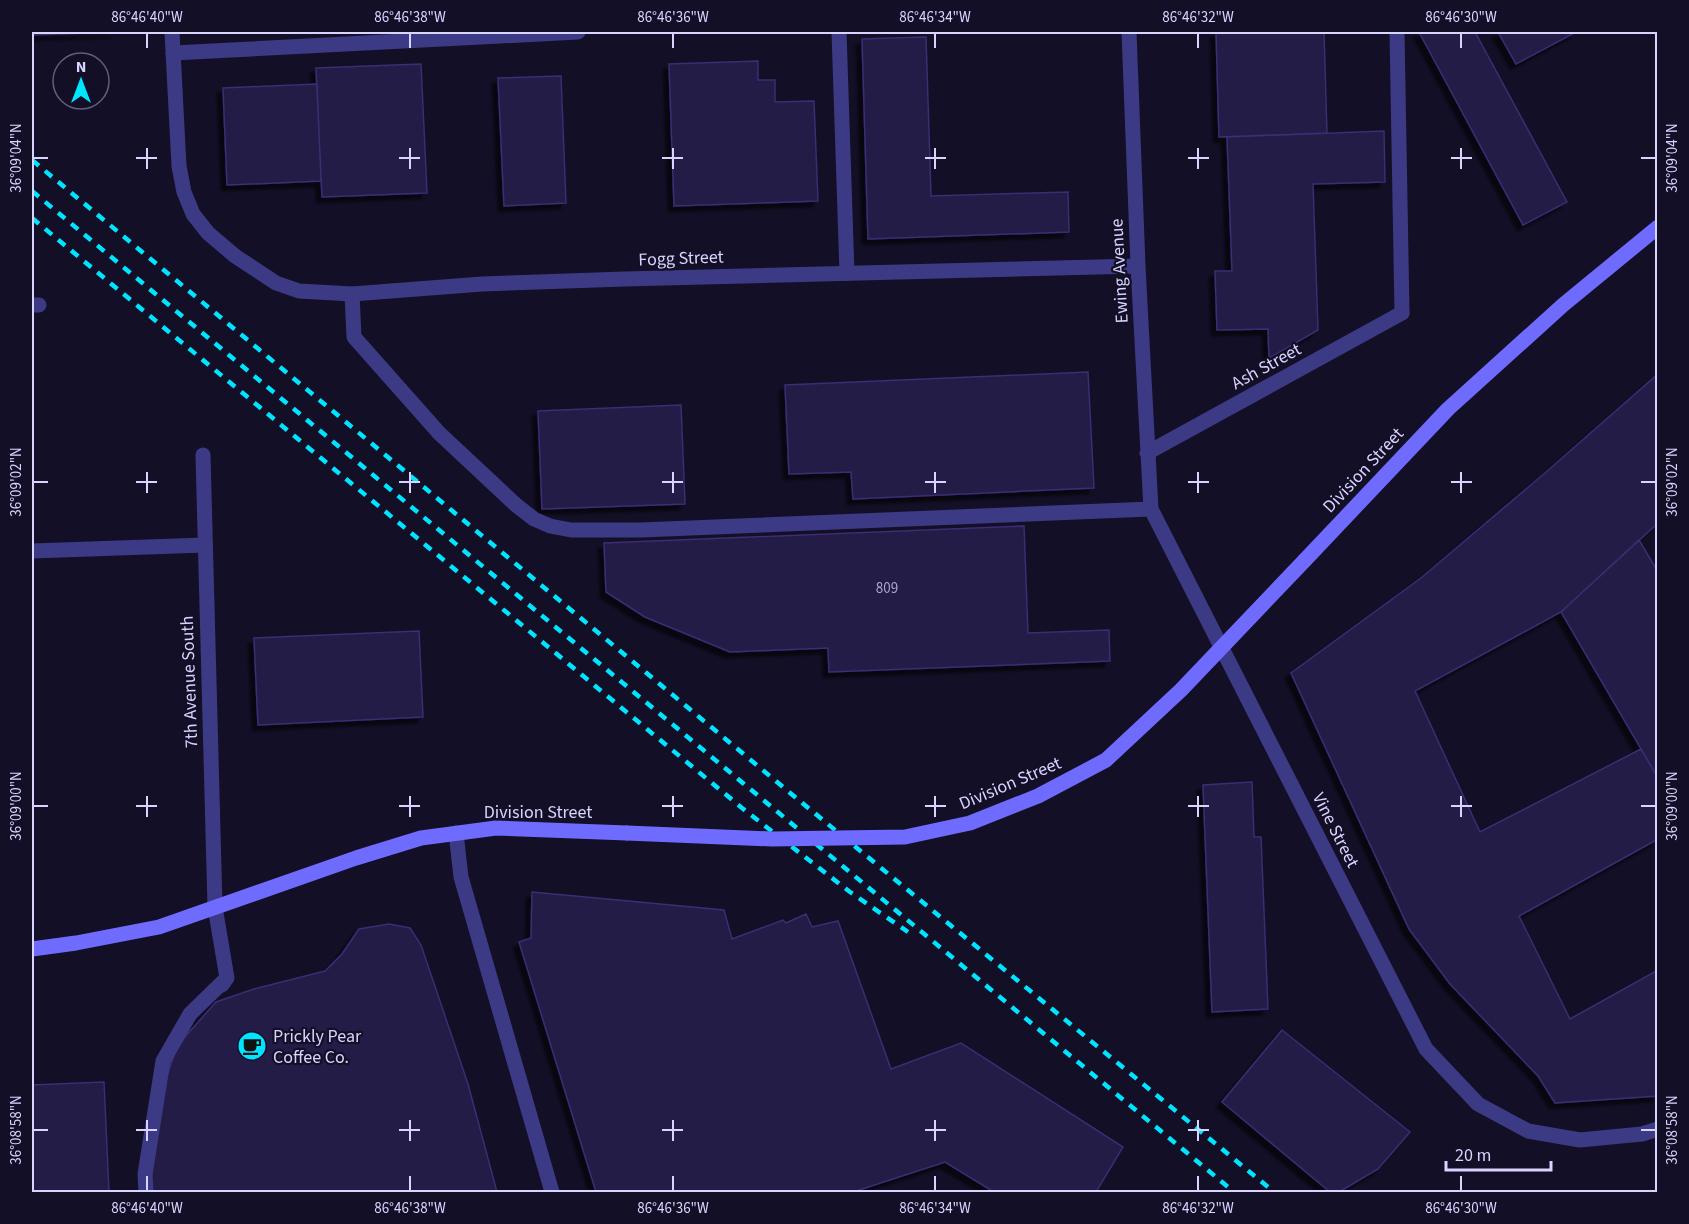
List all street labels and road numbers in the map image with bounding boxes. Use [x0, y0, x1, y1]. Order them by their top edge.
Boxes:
street label: Ewing Avenue [1104, 218, 1135, 324]
street label: Fogg Street [638, 245, 724, 272]
street label: Ash Street [1227, 337, 1306, 396]
street label: Division Street [1317, 422, 1410, 519]
street label: 7th Avenue South [175, 615, 204, 749]
street label: Division Street [955, 751, 1065, 816]
street label: Vine Street [1306, 788, 1365, 872]
street label: Division Street [484, 800, 592, 825]

